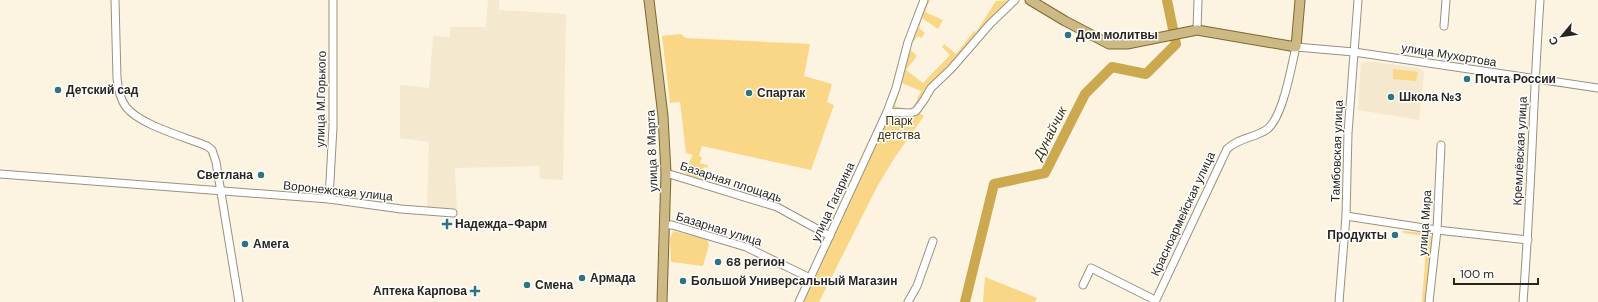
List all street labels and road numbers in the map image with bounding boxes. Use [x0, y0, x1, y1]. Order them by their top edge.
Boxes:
street label: улица Мухортова [1400, 40, 1498, 70]
street label: улица М.Горького [312, 50, 330, 147]
street label: Кремлёвская улица [1509, 96, 1531, 206]
street label: Тамбовская улица [1327, 99, 1347, 202]
street label: улица 8 Марта [643, 109, 661, 192]
street label: Красноармейская улица [1147, 149, 1219, 279]
street label: Базарная площадь [678, 158, 784, 206]
street label: улица Гагарина [808, 159, 859, 244]
street label: Воронежская улица [282, 177, 394, 205]
street label: улица Мира [1415, 189, 1435, 257]
street label: Базарная улица [674, 208, 764, 250]

